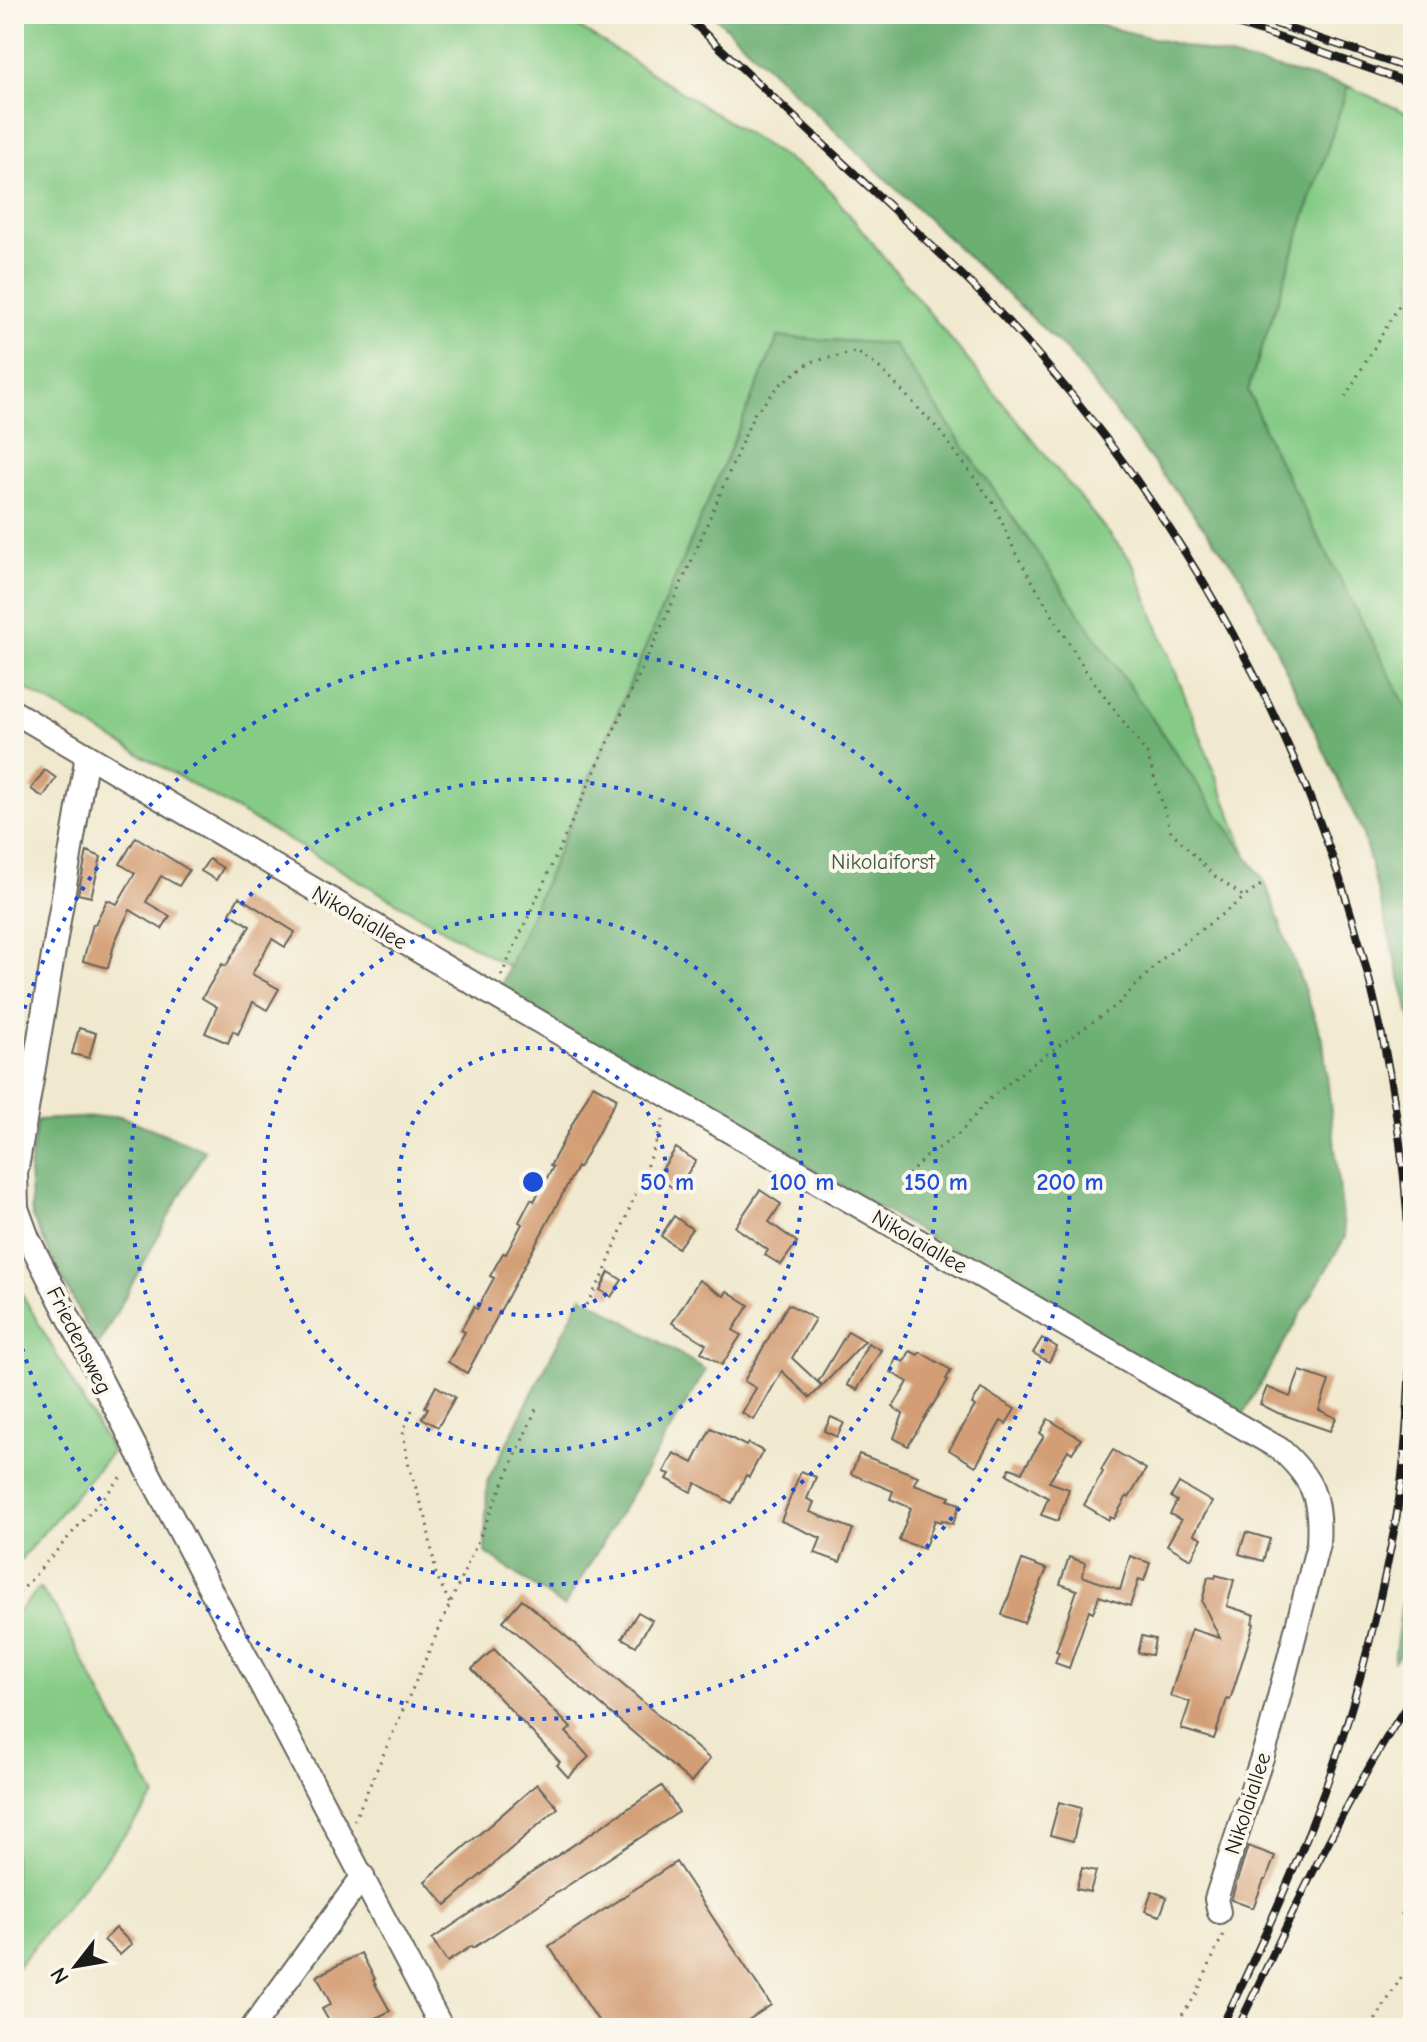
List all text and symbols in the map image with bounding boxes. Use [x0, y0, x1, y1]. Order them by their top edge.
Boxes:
park label: Nikolaiforst [831, 849, 936, 875]
street label: Nikolaiallee [307, 880, 412, 955]
centre of rings [519, 1168, 547, 1196]
text: 50 m [640, 1168, 694, 1196]
text: 100 m [770, 1168, 834, 1196]
text: 150 m [904, 1168, 968, 1196]
text: 200 m [1036, 1168, 1104, 1196]
street label: Nikolaiallee [867, 1204, 972, 1279]
street label: Friedensweg [41, 1282, 117, 1398]
street label: Nikolaiallee [1219, 1749, 1277, 1857]
north arrow [36, 1926, 116, 2006]
text: N [45, 1963, 75, 1989]

